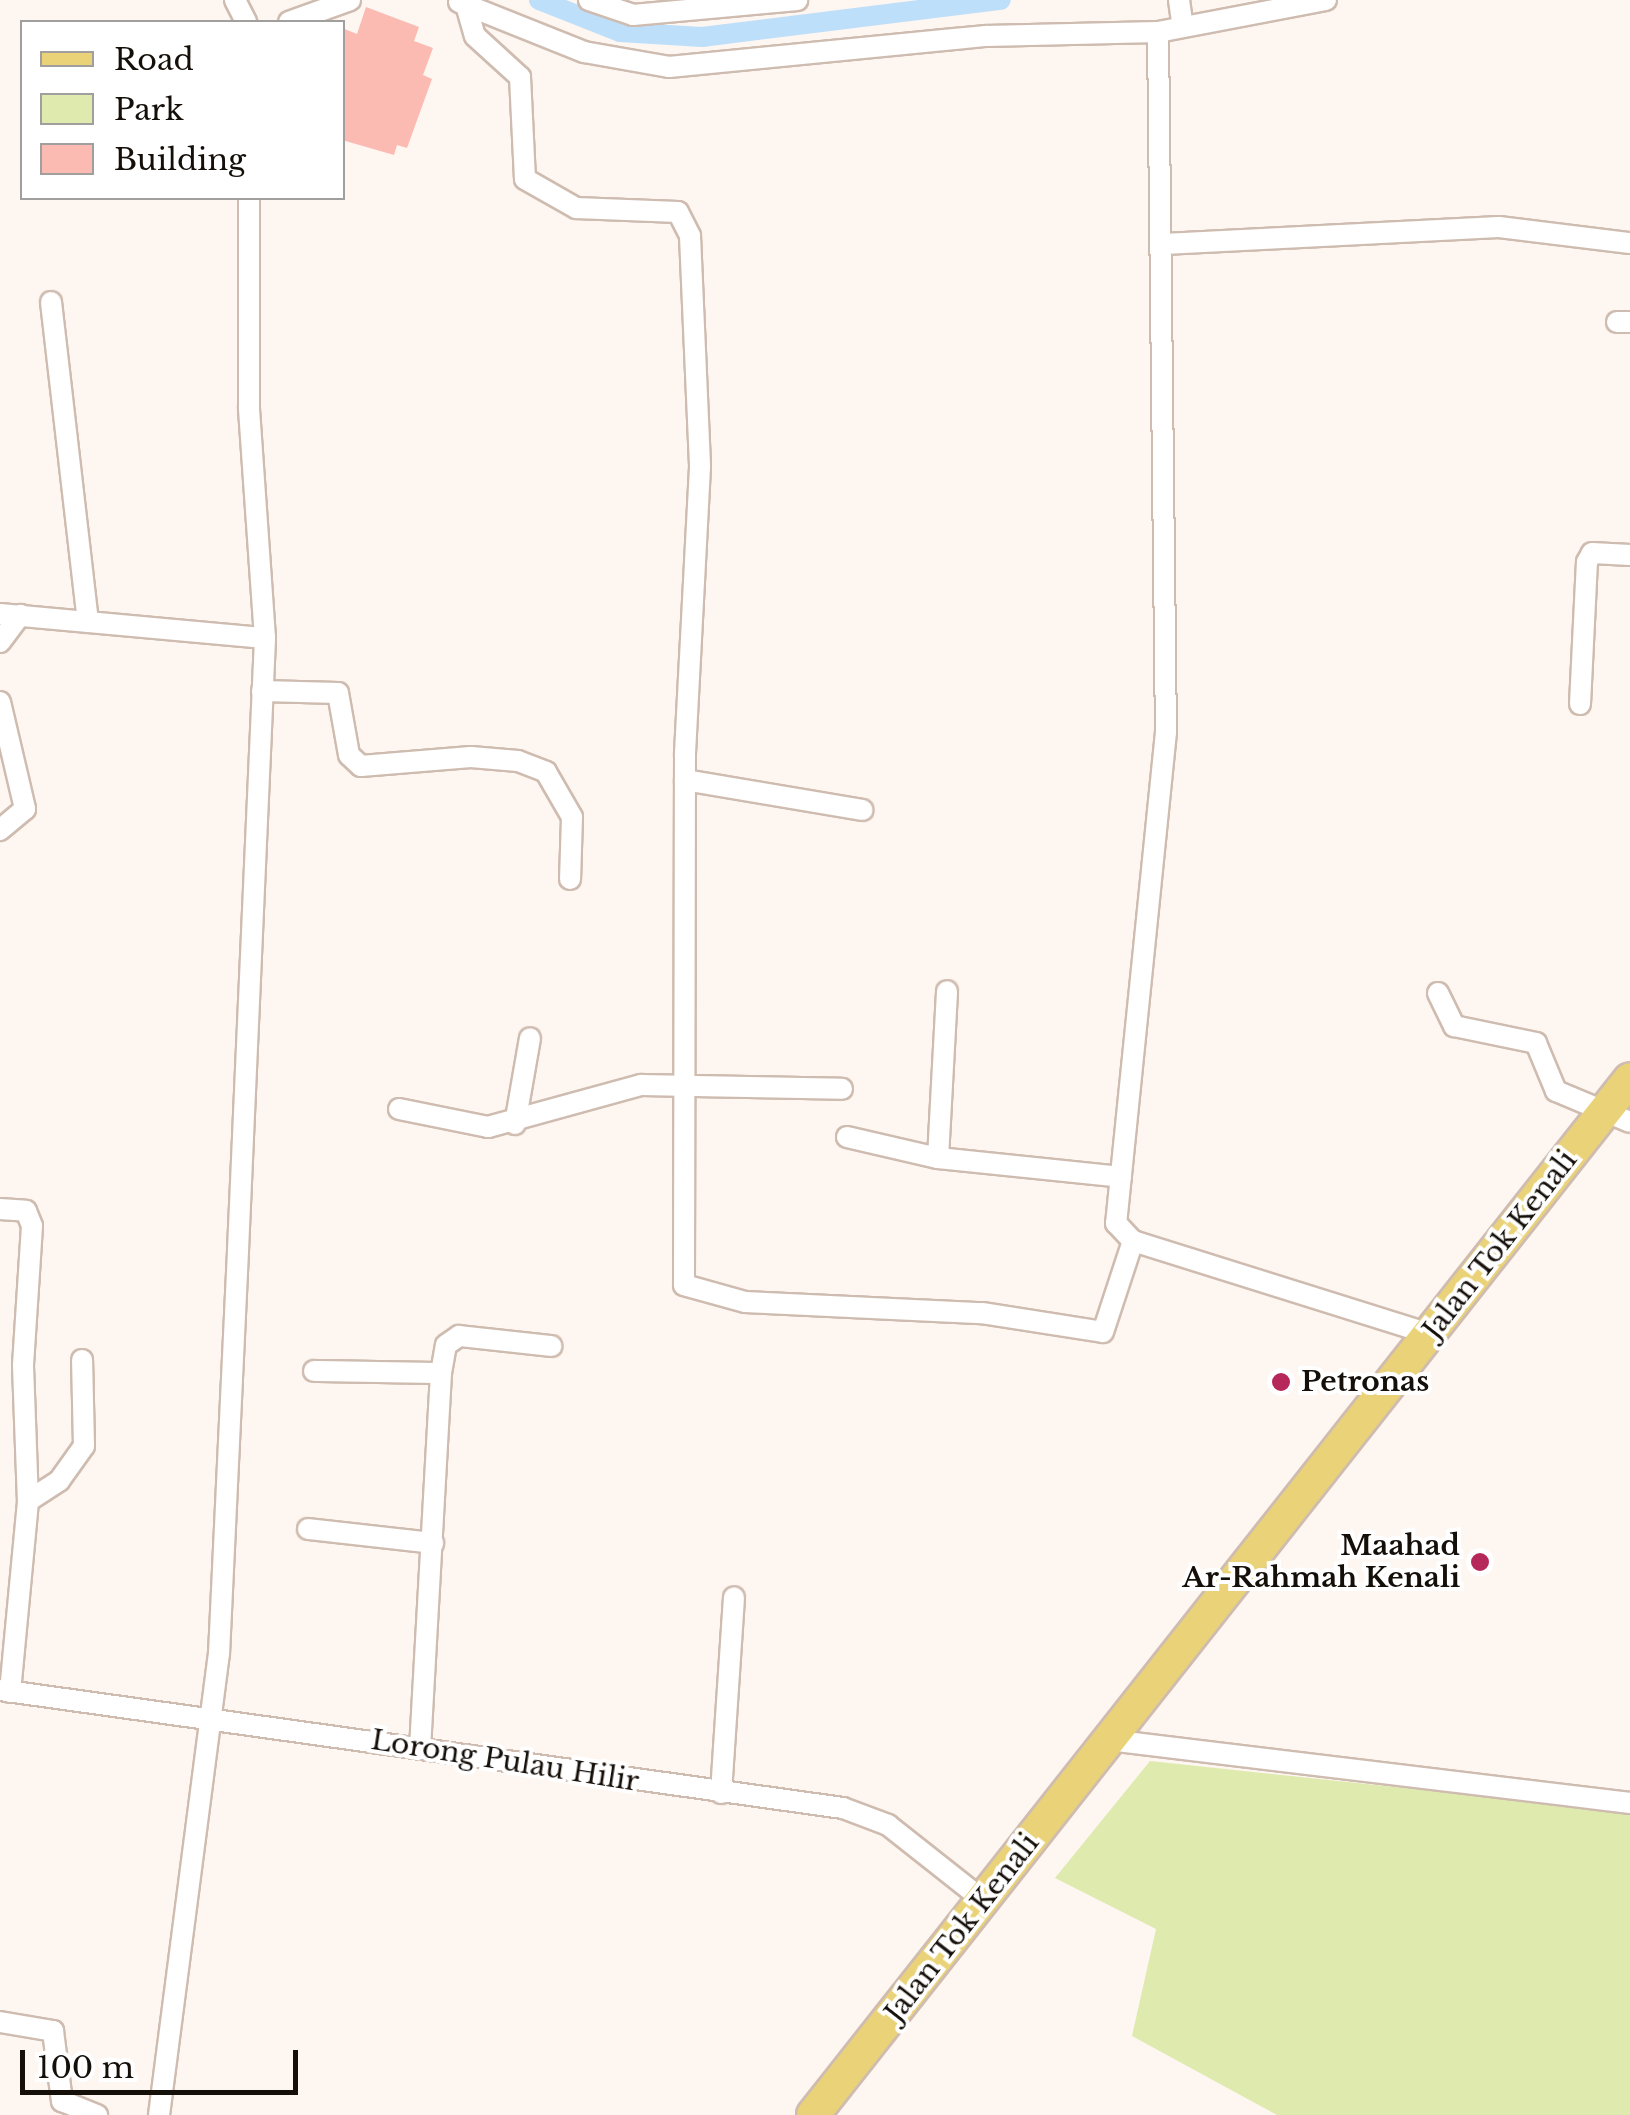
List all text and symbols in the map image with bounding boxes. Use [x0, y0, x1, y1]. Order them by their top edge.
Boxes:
legend [20, 20, 345, 200]
text: Road [114, 41, 194, 78]
text: Park [114, 91, 184, 128]
text: Building [114, 141, 246, 178]
street label: Jalan Tok Kenali [1416, 1144, 1584, 1346]
place label: Petronas [1301, 1365, 1429, 1399]
marker: Petronas [1270, 1371, 1292, 1393]
place label: Maahad Ar-Rahmah Kenali [1182, 1529, 1460, 1595]
marker: Maahad Ar-Rahmah Kenali [1469, 1551, 1491, 1573]
street label: Lorong Pulau Hilir [369, 1723, 641, 1799]
street label: Jalan Tok Kenali [878, 1827, 1046, 2029]
scale bar [25, 2030, 302, 2092]
text: 100 m [37, 2049, 134, 2086]

